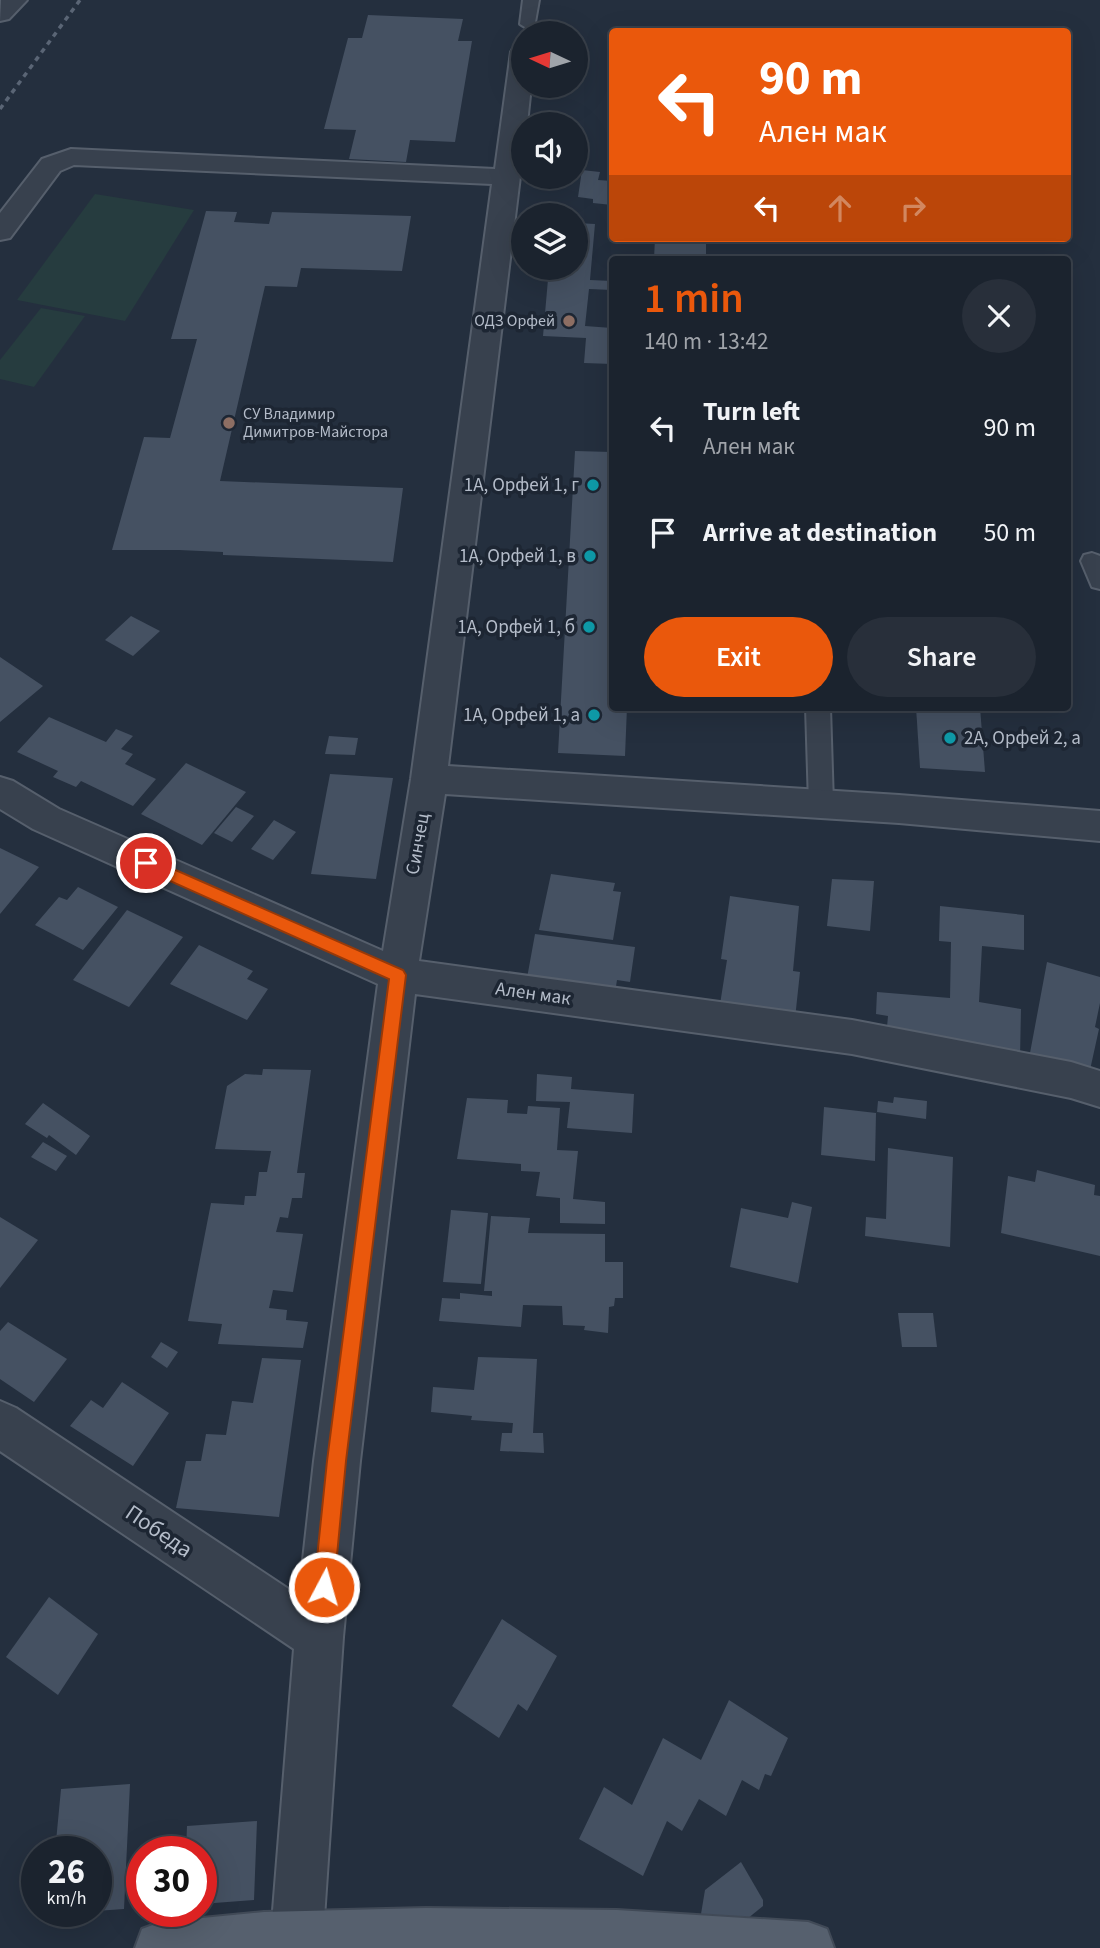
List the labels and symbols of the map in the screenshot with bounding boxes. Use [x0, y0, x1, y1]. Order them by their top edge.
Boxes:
north arrow [511, 21, 588, 98]
place label: ОДЗ Орфей [474, 310, 555, 332]
marker: ОДЗ Орфей [561, 313, 577, 329]
place label: СУ Владимир Димитров-Майстора [243, 403, 388, 443]
marker: СУ Владимир Димитров-Майстора [221, 415, 237, 431]
place label: 1А, Орфей 1, г [464, 472, 579, 499]
marker: 1А, Орфей 1, г [585, 477, 601, 493]
place label: 1А, Орфей 1, в [459, 543, 576, 570]
marker: 1А, Орфей 1, в [582, 548, 598, 564]
place label: 1А, Орфей 1, б [457, 614, 575, 641]
marker: 1А, Орфей 1, б [581, 619, 597, 635]
place label: 1А, Орфей 1, а [463, 702, 580, 729]
marker: 1А, Орфей 1, а [586, 707, 602, 723]
place label: 2А, Орфей 2, а [964, 725, 1081, 752]
marker: 2А, Орфей 2, а [942, 730, 958, 746]
street label: Синчец [399, 811, 437, 877]
pin [116, 833, 176, 893]
street label: Ален мак [494, 975, 573, 1013]
street label: Победа [119, 1496, 199, 1566]
position arrow [287, 1550, 361, 1624]
speed limit sign: 30 [126, 1836, 217, 1927]

